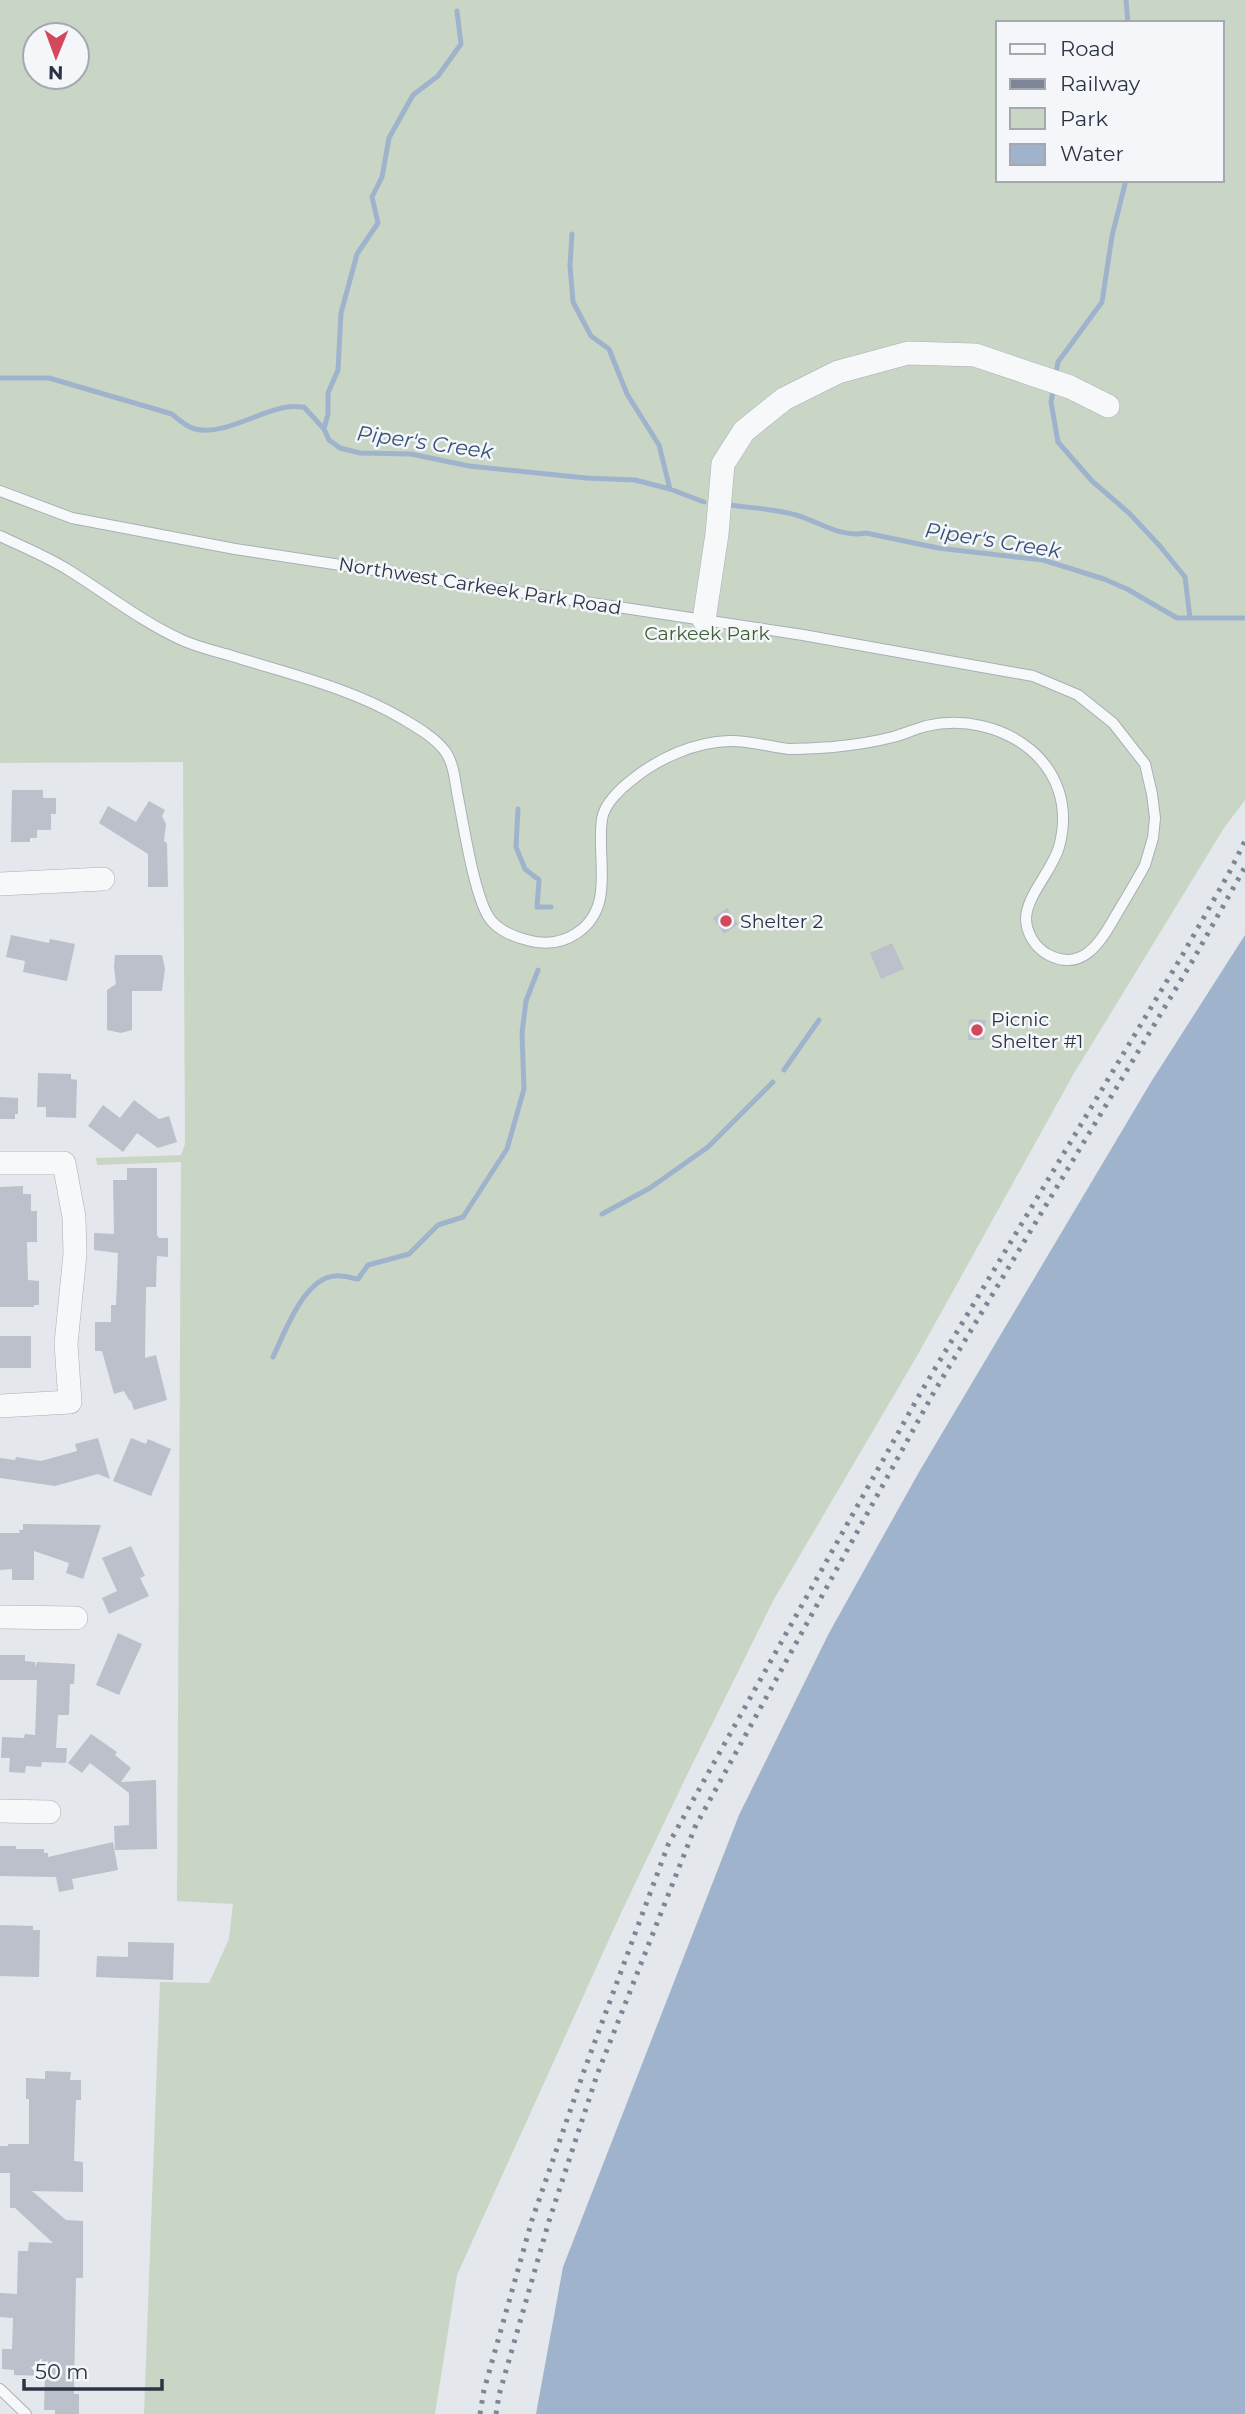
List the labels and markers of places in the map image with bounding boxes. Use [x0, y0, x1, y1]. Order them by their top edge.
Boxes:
place label: Shelter 2 [740, 910, 823, 933]
marker: Shelter 2 [718, 913, 734, 929]
place label: Picnic Shelter #1 [991, 1008, 1083, 1053]
marker: Picnic Shelter #1 [969, 1022, 985, 1038]

